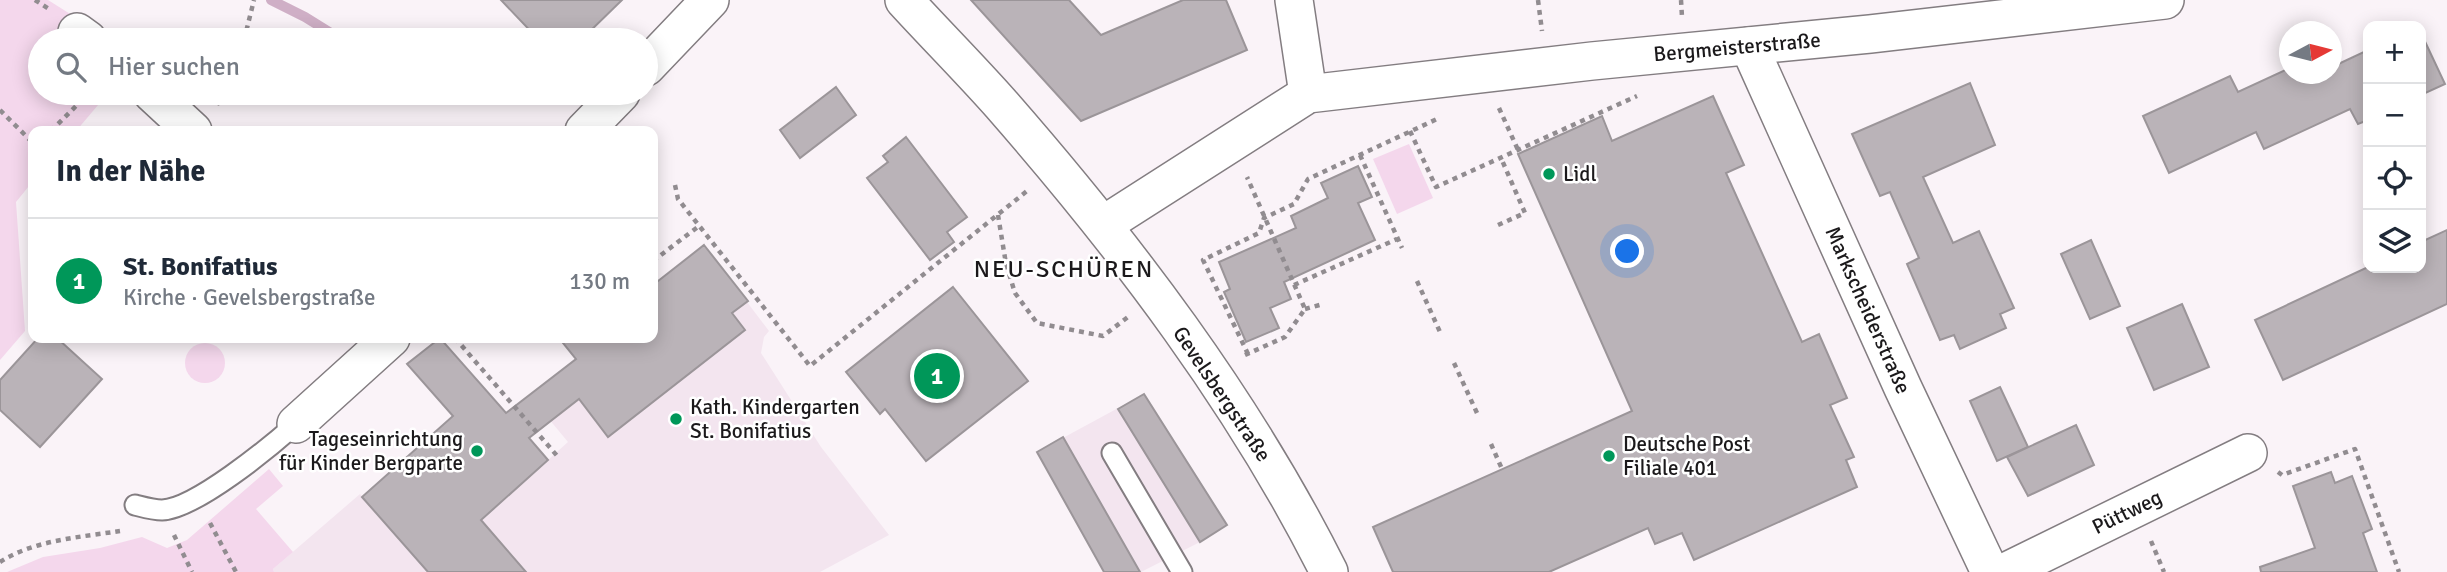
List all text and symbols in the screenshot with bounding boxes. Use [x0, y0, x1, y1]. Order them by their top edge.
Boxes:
north arrow [2279, 21, 2342, 84]
map controls [2363, 21, 2426, 273]
button: + [2363, 21, 2426, 84]
street label: Bergmeisterstraße [1652, 27, 1822, 67]
search box [28, 28, 658, 105]
icon: search [52, 48, 90, 86]
text: Hier suchen [108, 51, 240, 83]
button: − [2363, 84, 2426, 147]
button: locate [2363, 147, 2426, 210]
text: In der Nähe [56, 153, 205, 190]
place label: Lidl [1563, 161, 1597, 187]
marker: Lidl [1541, 166, 1557, 182]
button: layers [2363, 210, 2426, 273]
street label: Markscheiderstraße [1819, 222, 1917, 398]
your location [1610, 234, 1644, 268]
text: St. Bonifatius [123, 251, 278, 283]
district label: NEU-SCHÜREN [974, 254, 1154, 284]
text: 1 [73, 267, 85, 296]
text: 130 m [569, 267, 630, 296]
text: Kirche · Gevelsbergstraße [123, 283, 376, 312]
street label: Gevelsbergstraße [1167, 321, 1277, 467]
pin: 1 [914, 350, 960, 402]
place label: Kath. Kindergarten St. Bonifatius [690, 394, 860, 444]
marker: Kath. Kindergarten St. Bonifatius [668, 411, 684, 427]
place label: Tageseinrichtung für Kinder Bergparte [279, 426, 463, 476]
place label: Deutsche Post Filiale 401 [1623, 431, 1750, 481]
marker: Tageseinrichtung für Kinder Bergparte [469, 443, 485, 459]
marker: Deutsche Post Filiale 401 [1601, 448, 1617, 464]
street label: Püttweg [2088, 484, 2166, 540]

